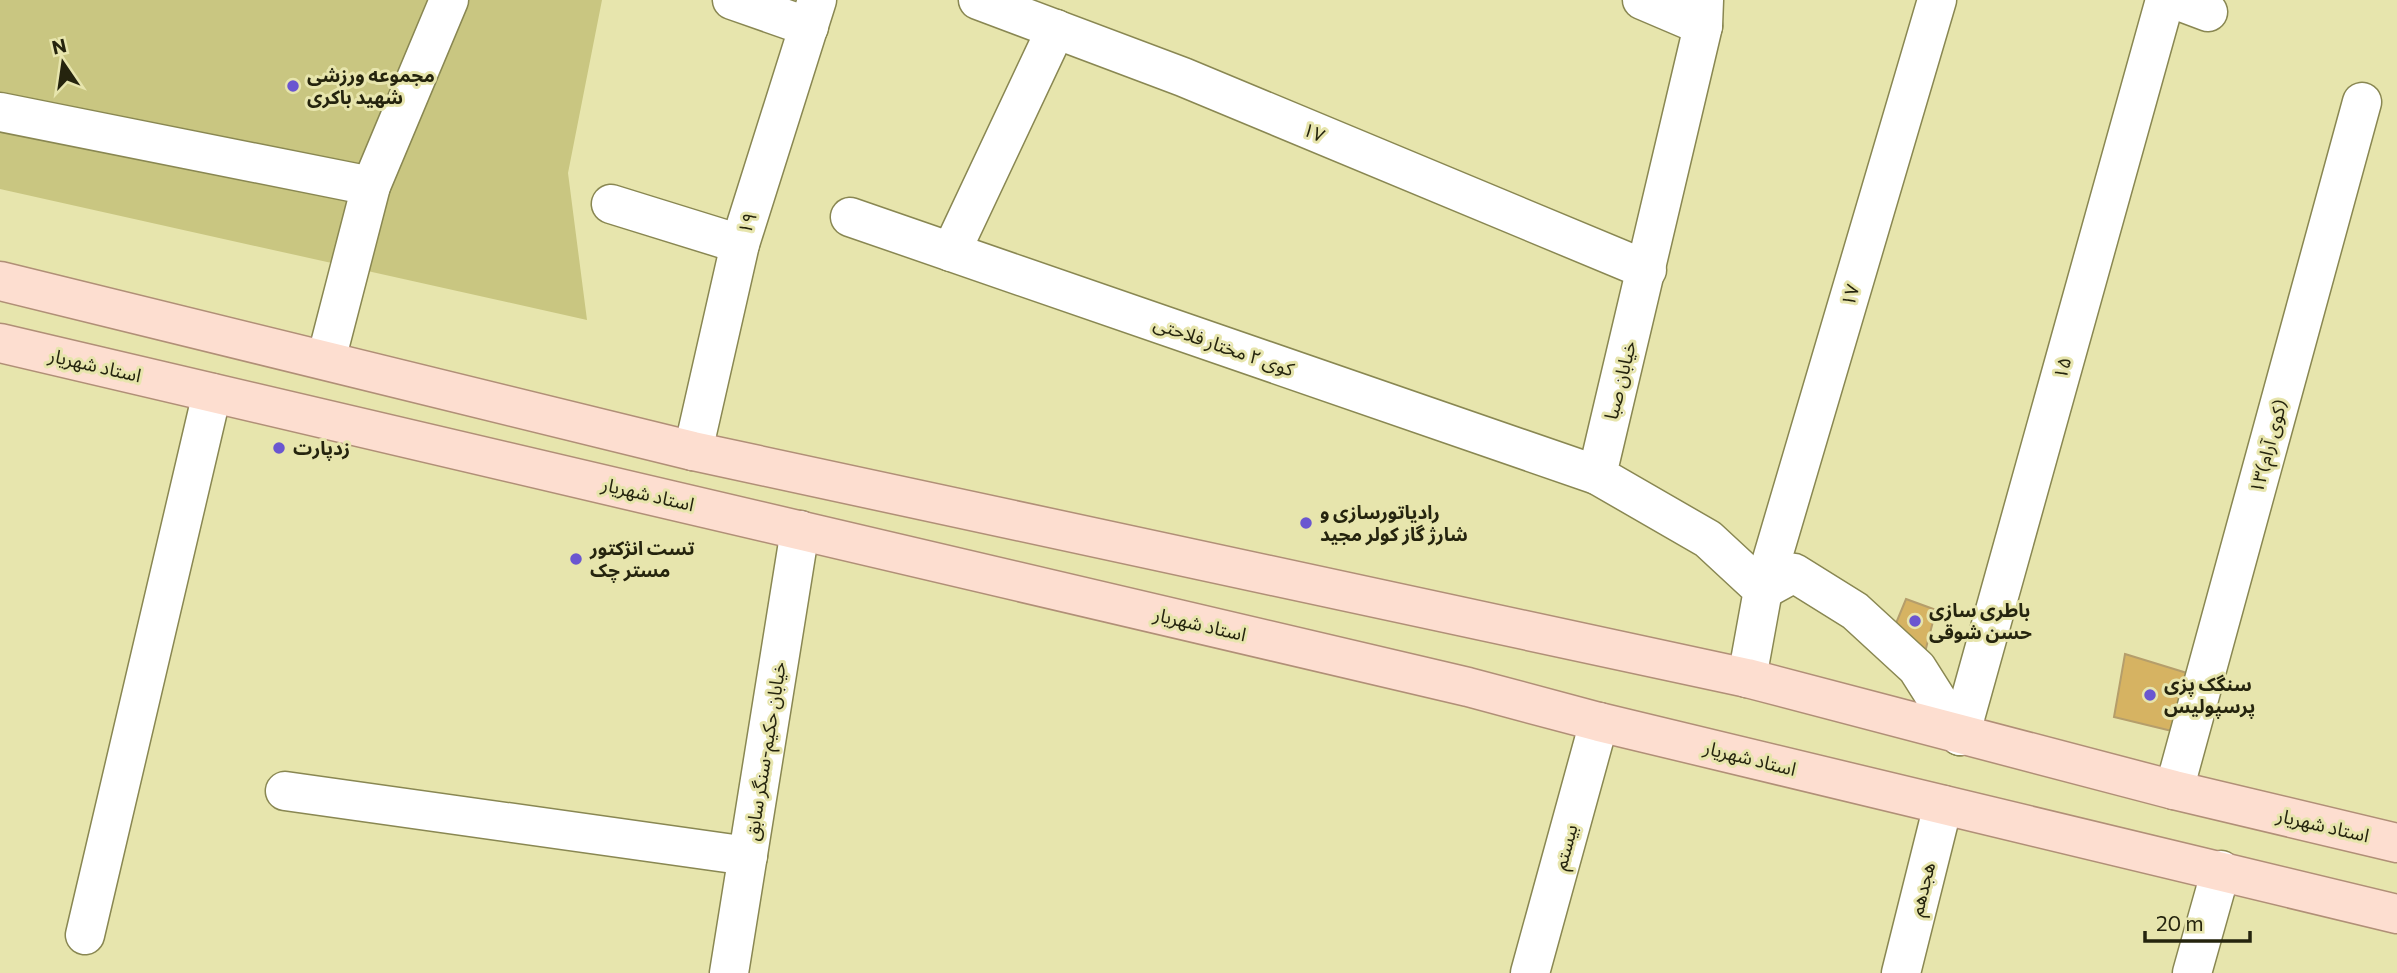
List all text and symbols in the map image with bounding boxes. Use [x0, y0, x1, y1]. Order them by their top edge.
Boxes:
north arrow [28, 28, 98, 98]
text: N [50, 33, 69, 59]
place label: مجموعه ورزشی شهید باکری [307, 63, 435, 109]
marker: مجموعه ورزشی شهید باکری [285, 78, 301, 94]
street label: ۱۷ [1300, 117, 1329, 146]
street label: ۱۹ [732, 209, 761, 237]
street label: ۱۷ [1835, 281, 1864, 308]
street label: کوی ۲ مختار فلاحتی [1151, 311, 1298, 382]
street label: خیابان صبا [1599, 338, 1640, 422]
street label: استاد شهریار [45, 342, 144, 387]
street label: ۱۵ [2048, 354, 2075, 381]
street label: ۱۳(کوی آرام) [2244, 397, 2295, 496]
place label: زدپارت [293, 436, 350, 461]
marker: زدپارت [271, 440, 287, 456]
street label: استاد شهریار [598, 471, 697, 516]
place label: رادیاتورسازی و شارژ گاز کولر مجید [1320, 500, 1468, 546]
marker: رادیاتورسازی و شارژ گاز کولر مجید [1298, 515, 1314, 531]
place label: تست انژکتور مستر چک [589, 536, 695, 583]
marker: تست انژکتور مستر چک [568, 551, 584, 567]
place label: باطری سازی حسن شوقی [1929, 598, 2032, 643]
street label: استاد شهریار [1150, 601, 1249, 646]
marker: باطری سازی حسن شوقی [1907, 613, 1923, 629]
street label: خیابان حکیم-سنگر سابق [739, 660, 794, 843]
place label: سنگک پزی پرسپولیس [2164, 672, 2255, 719]
marker: سنگک پزی پرسپولیس [2142, 687, 2158, 703]
street label: استاد شهریار [1700, 735, 1799, 781]
street label: استاد شهریار [2273, 802, 2372, 847]
street label: بیستم [1547, 822, 1585, 873]
street label: هجدهم [1904, 859, 1943, 919]
scale bar [2145, 900, 2250, 944]
text: 20 m [2156, 910, 2204, 935]

